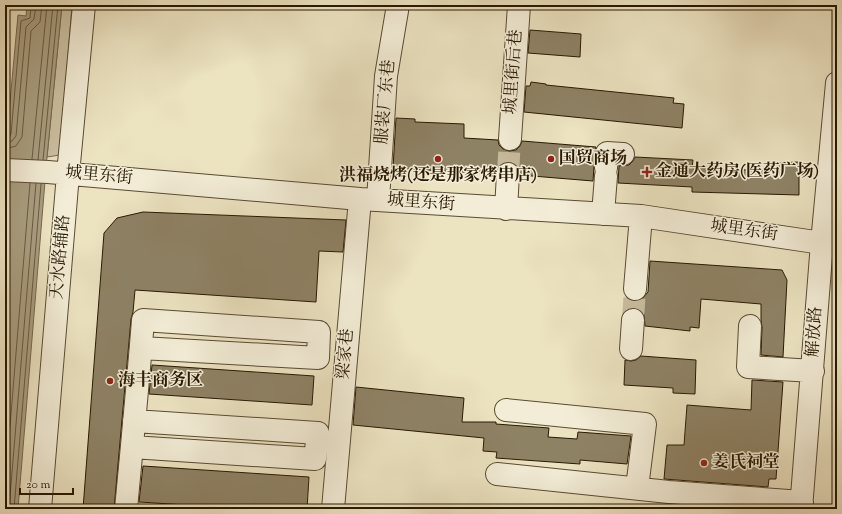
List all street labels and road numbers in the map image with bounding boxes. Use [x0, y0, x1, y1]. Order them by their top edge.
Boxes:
street label: 城里街后巷 [499, 29, 529, 115]
street label: 服装厂东巷 [370, 59, 402, 145]
street label: 城里东街 [64, 161, 134, 191]
street label: 城里东街 [386, 189, 456, 217]
street label: 天水路辅路 [45, 214, 77, 300]
street label: 城里东街 [709, 214, 779, 248]
street label: 解放路 [801, 306, 829, 358]
street label: 梁家巷 [332, 328, 360, 380]

